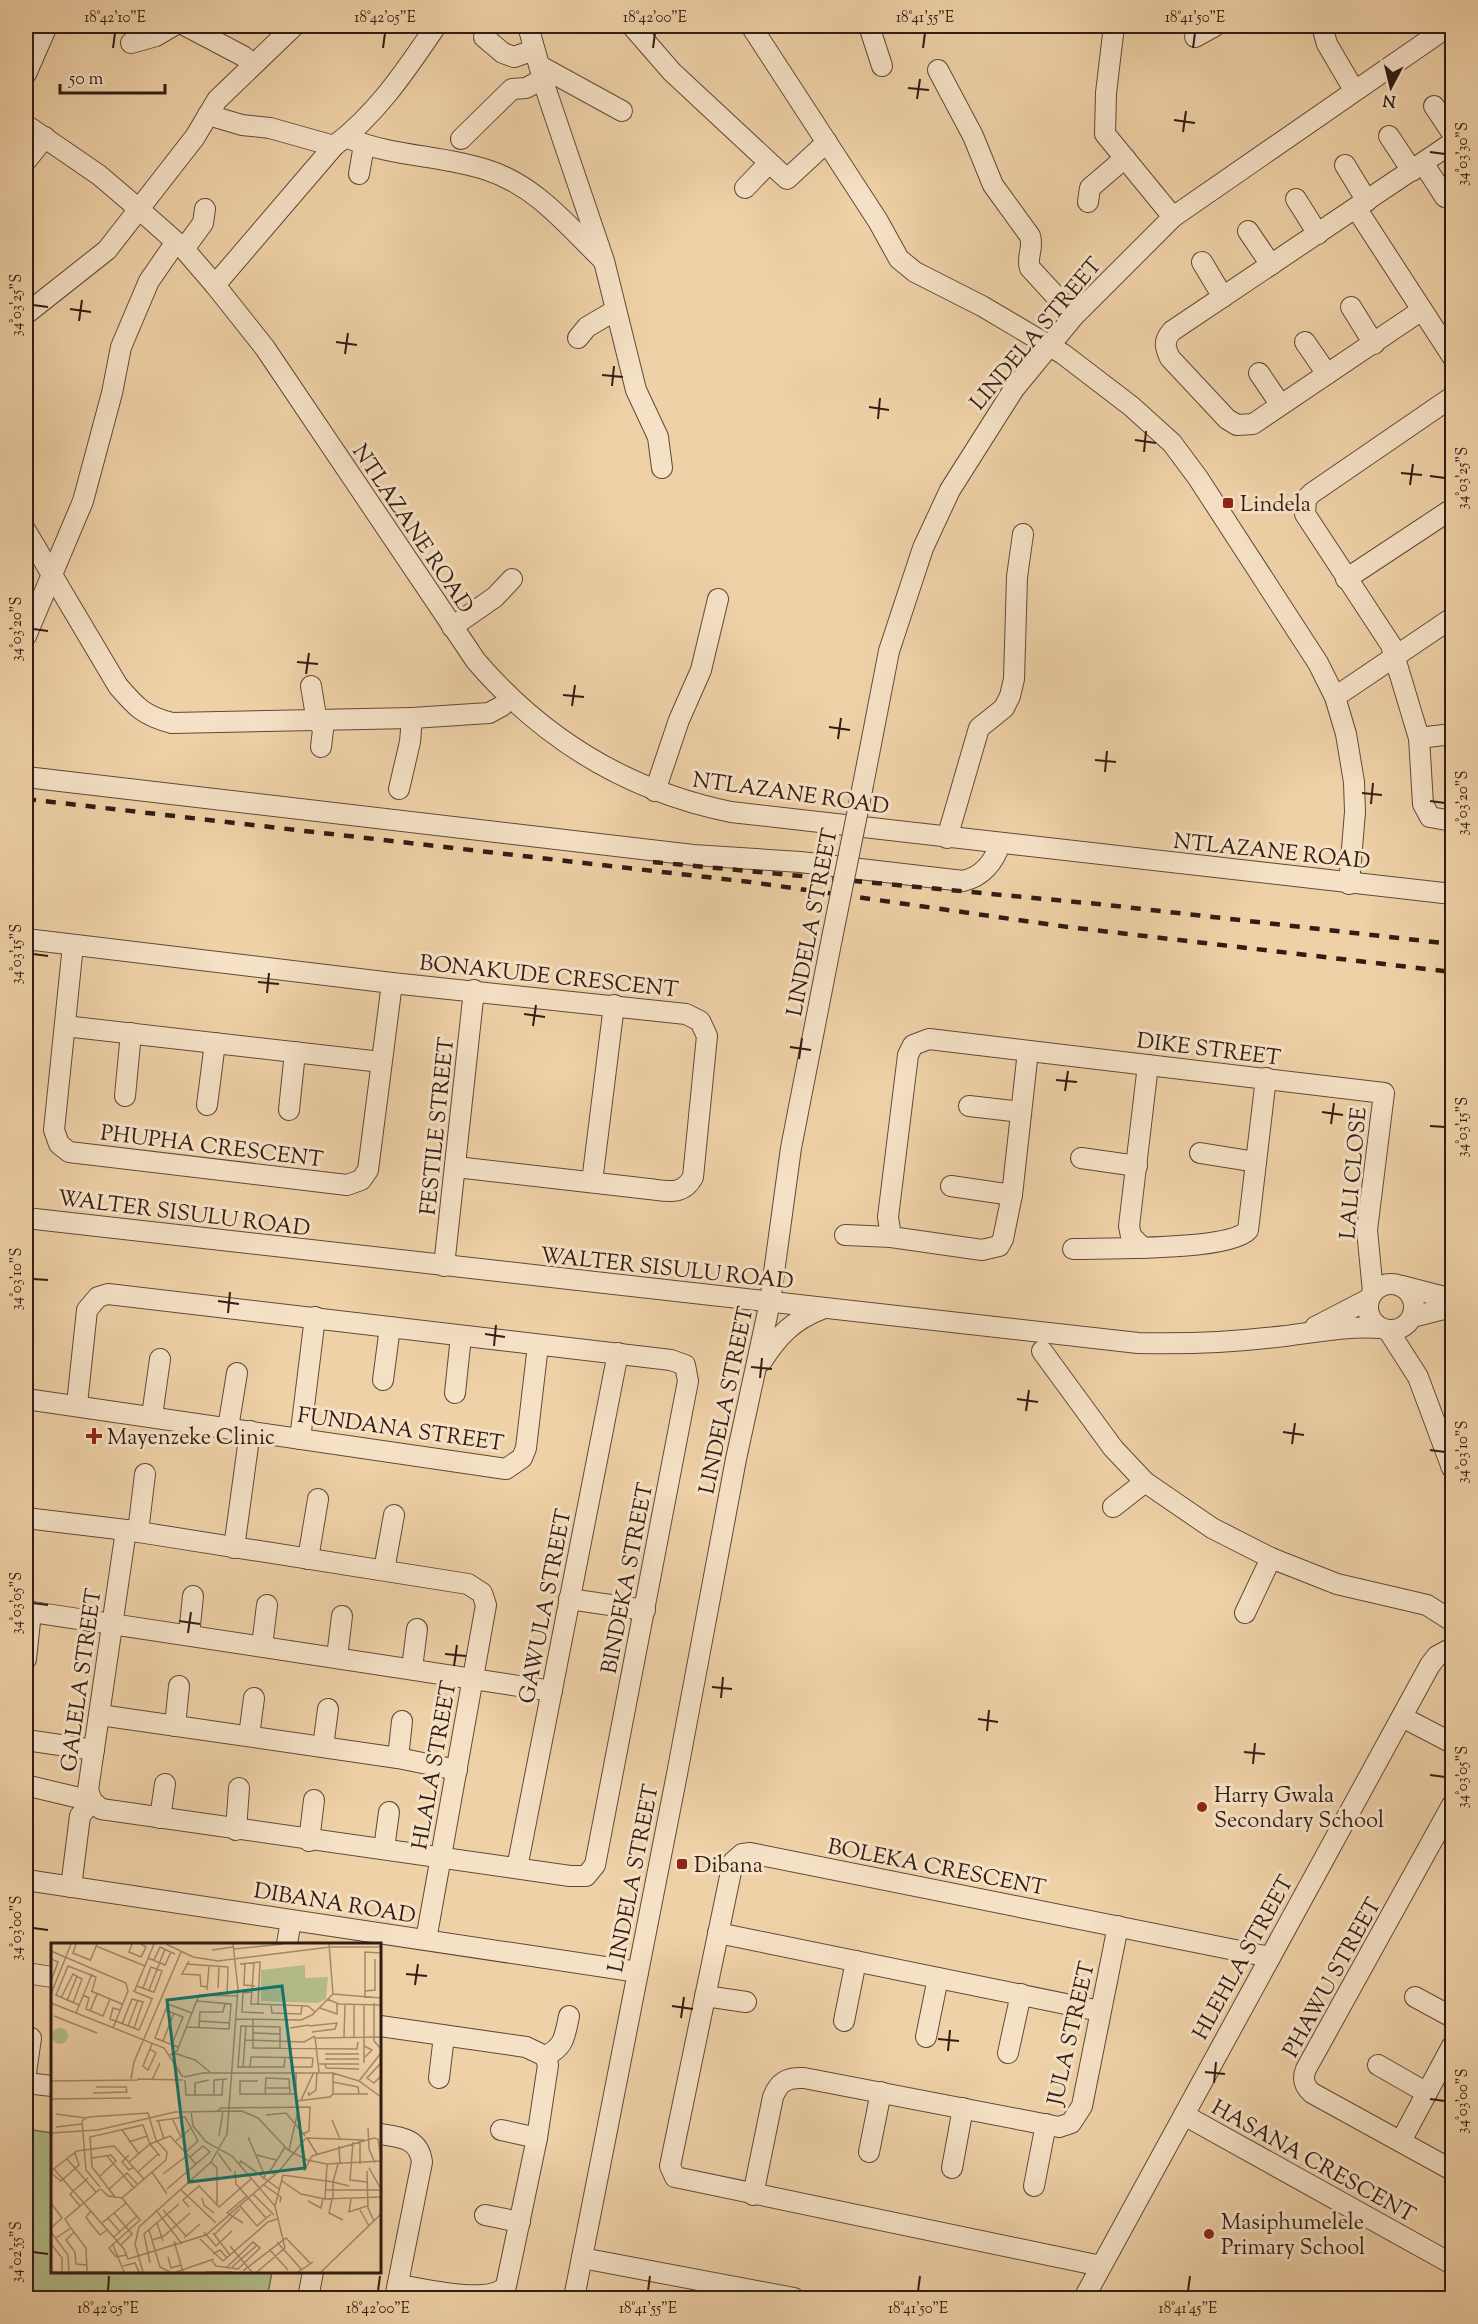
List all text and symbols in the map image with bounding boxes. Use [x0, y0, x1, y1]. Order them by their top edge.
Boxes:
text: 18°42'10"E [84, 8, 146, 29]
text: 18°42'05"E [354, 8, 416, 29]
text: 18°42'00"E [623, 8, 687, 29]
text: 18°41'55"E [896, 8, 954, 29]
text: 18°41'50"E [1165, 8, 1225, 29]
scale bar [60, 57, 165, 95]
north arrow [1361, 57, 1421, 117]
text: 50 m [68, 67, 104, 93]
text: N [1382, 87, 1397, 112]
text: 34°03'30"S [1453, 122, 1474, 186]
street label: LINDELA STREET [964, 251, 1111, 418]
text: 34°03'25"S [7, 274, 28, 336]
street label: NTLAZANE ROAD [343, 439, 480, 621]
text: 34°03'25"S [1453, 447, 1474, 509]
place label: Lindela [1240, 490, 1311, 522]
marker: Lindela [1221, 496, 1235, 510]
text: 34°03'20"S [7, 597, 28, 661]
street label: NTLAZANE ROAD [690, 765, 891, 825]
text: 34°03'20"S [1453, 771, 1474, 835]
street label: LINDELA STREET [780, 825, 848, 1019]
street label: NTLAZANE ROAD [1172, 827, 1372, 879]
text: 34°03'15"S [7, 924, 28, 984]
street label: BONAKUDE CRESCENT [418, 948, 680, 1008]
street label: DIKE STREET [1135, 1026, 1283, 1076]
street label: FESTILE STREET [414, 1035, 464, 1217]
text: 34°03'15"S [1453, 1097, 1474, 1157]
street label: LALI CLOSE [1333, 1106, 1377, 1241]
street label: PHUPHA CRESCENT [98, 1118, 325, 1178]
street label: WALTER SISULU ROAD [55, 1184, 312, 1246]
street label: WALTER SISULU ROAD [538, 1241, 795, 1299]
text: 34°03'10"S [7, 1248, 28, 1310]
street label: LINDELA STREET [692, 1303, 764, 1497]
street label: FUNDANA STREET [295, 1401, 506, 1461]
text: 34°03'10"S [1453, 1421, 1474, 1483]
place label: Mayenzeke Clinic [107, 1423, 275, 1455]
marker: Mayenzeke Clinic [85, 1427, 103, 1445]
street label: BINDEKA STREET [595, 1480, 663, 1677]
street label: GAWULA STREET [512, 1506, 582, 1707]
text: 34°03'05"S [7, 1572, 28, 1634]
street label: GALELA STREET [54, 1586, 112, 1774]
street label: HLALA STREET [405, 1678, 467, 1852]
text: 34°03'05"S [1453, 1746, 1474, 1808]
street label: LINDELA STREET [601, 1781, 669, 1975]
place label: Harry Gwala Secondary School [1214, 1781, 1384, 1838]
marker: Harry Gwala Secondary School [1195, 1800, 1209, 1814]
street label: BOLEKA CRESCENT [825, 1832, 1049, 1906]
place label: Dibana [694, 1851, 763, 1883]
marker: Dibana [675, 1857, 689, 1871]
street label: HLEHLA STREET [1186, 1870, 1303, 2046]
street label: DIBANA ROAD [251, 1876, 418, 1934]
street label: PHAWU STREET [1276, 1892, 1391, 2064]
text: 34°03'00"S [7, 1896, 28, 1960]
inset map [51, 1943, 381, 2273]
street label: JULA STREET [1041, 1958, 1105, 2110]
text: 34°03'00"S [1453, 2069, 1474, 2133]
street label: HASANA CRESCENT [1205, 2093, 1421, 2232]
place label: Masiphumelele Primary School [1221, 2208, 1365, 2265]
text: 34°02'55"S [7, 2221, 28, 2283]
marker: Masiphumelele Primary School [1202, 2227, 1216, 2241]
text: 18°42'05"E [77, 2299, 139, 2320]
text: 18°42'00"E [346, 2299, 410, 2320]
text: 18°41'55"E [619, 2299, 677, 2320]
text: 18°41'50"E [888, 2299, 948, 2320]
text: 18°41'45"E [1159, 2299, 1217, 2320]

